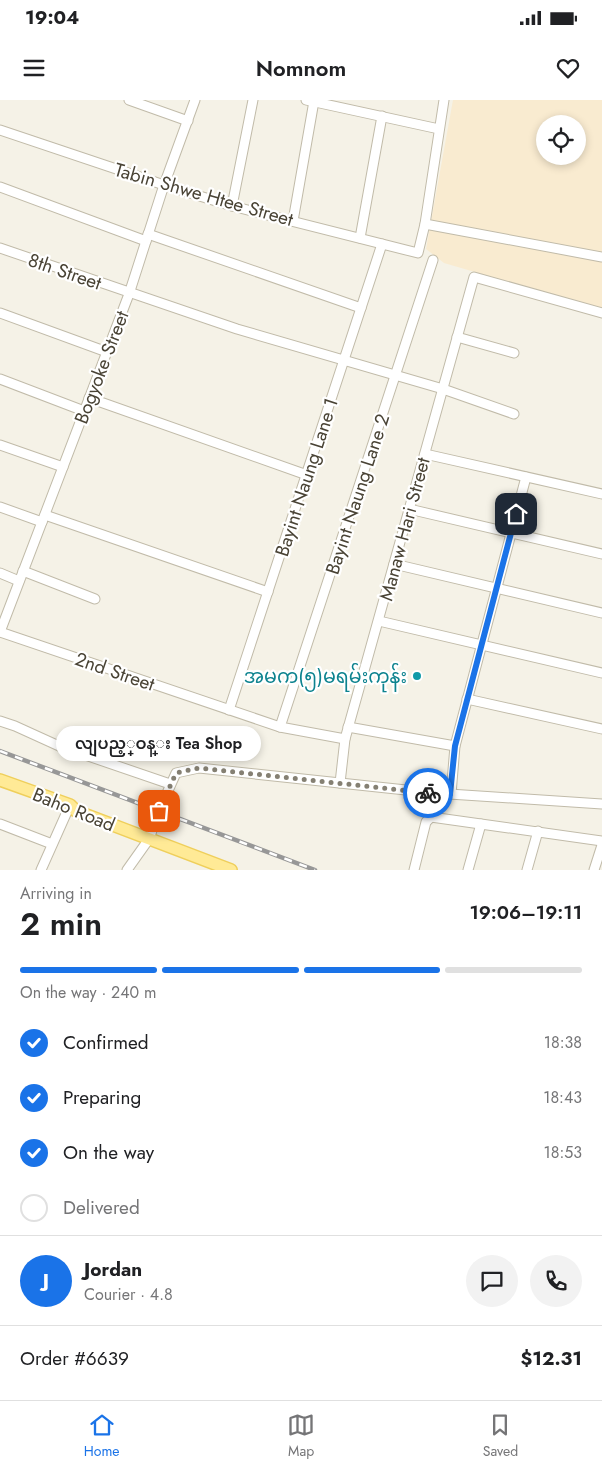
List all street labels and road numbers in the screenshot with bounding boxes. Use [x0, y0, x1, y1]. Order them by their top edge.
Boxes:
street label: Tabin Shwe Htee Street [111, 156, 297, 233]
street label: 8th Street [25, 246, 106, 297]
street label: Bogyoke Street [68, 306, 136, 428]
street label: Bayint Naung Lane 1 [268, 394, 345, 560]
street label: Bayint Naung Lane 2 [319, 410, 396, 578]
street label: Manaw Hari Street [372, 454, 437, 604]
street label: 2nd Street [71, 645, 159, 698]
street label: Baho Road [29, 781, 119, 838]

